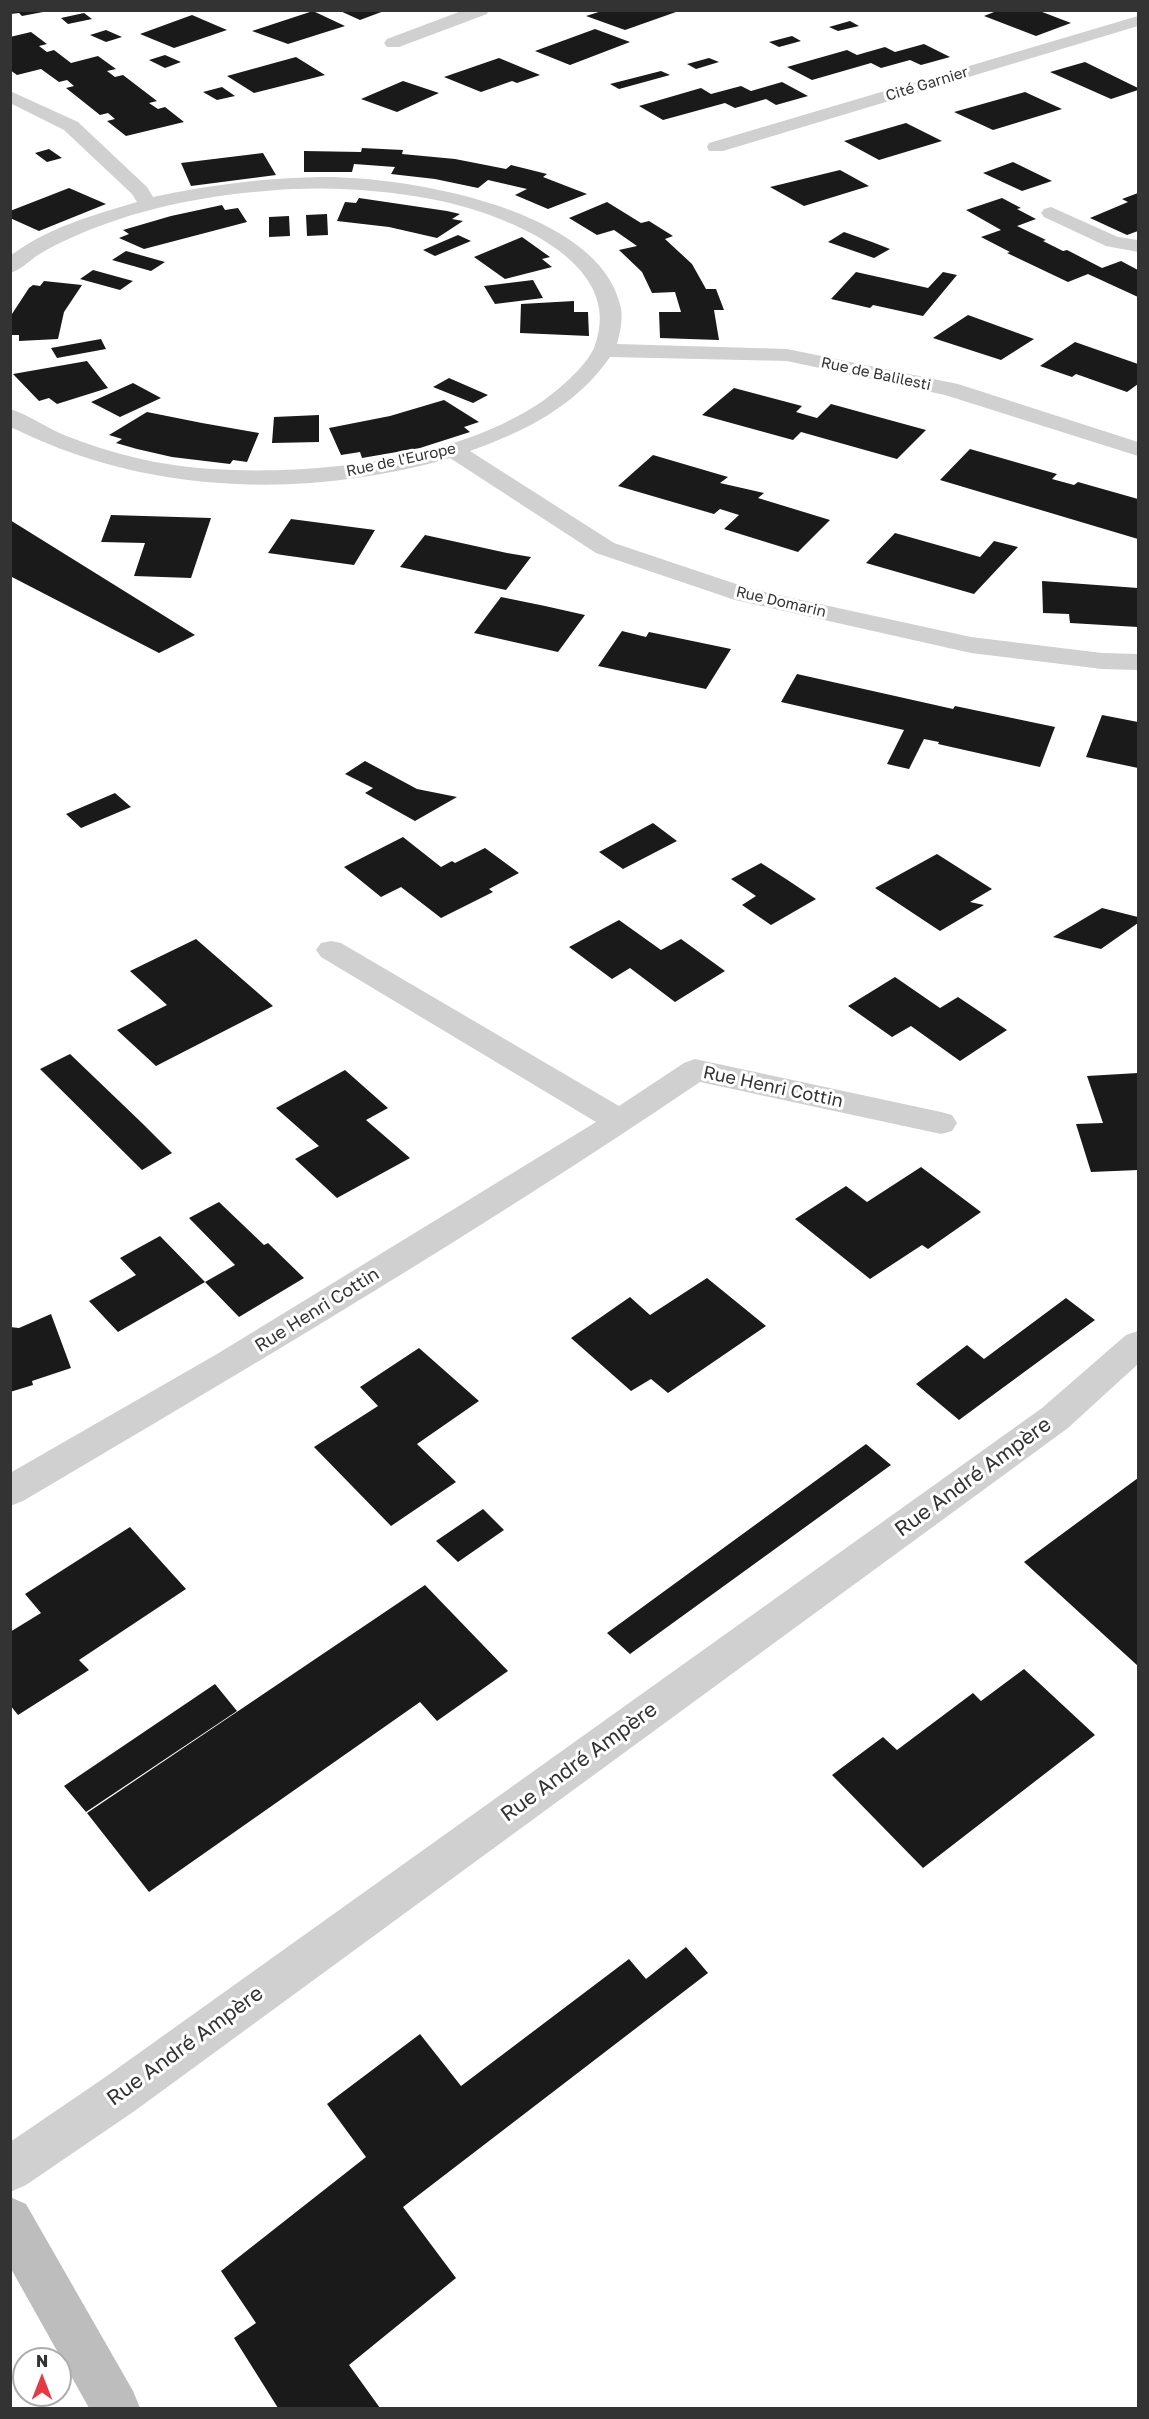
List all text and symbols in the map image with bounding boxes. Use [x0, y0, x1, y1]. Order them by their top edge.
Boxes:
street label: Cité Garnier [884, 63, 970, 105]
street label: Rue de Balilesti [819, 354, 933, 394]
street label: Rue de l'Europe [345, 440, 457, 480]
street label: Rue Domarin [734, 583, 828, 621]
street label: Rue Henri Cottin [701, 1062, 845, 1112]
street label: Rue Henri Cottin [251, 1263, 383, 1357]
street label: Rue André Ampère [890, 1412, 1056, 1542]
street label: Rue André Ampère [496, 1697, 662, 1827]
street label: Rue André Ampère [102, 1981, 268, 2111]
north arrow [12, 2347, 72, 2407]
text: N [36, 2351, 48, 2371]

